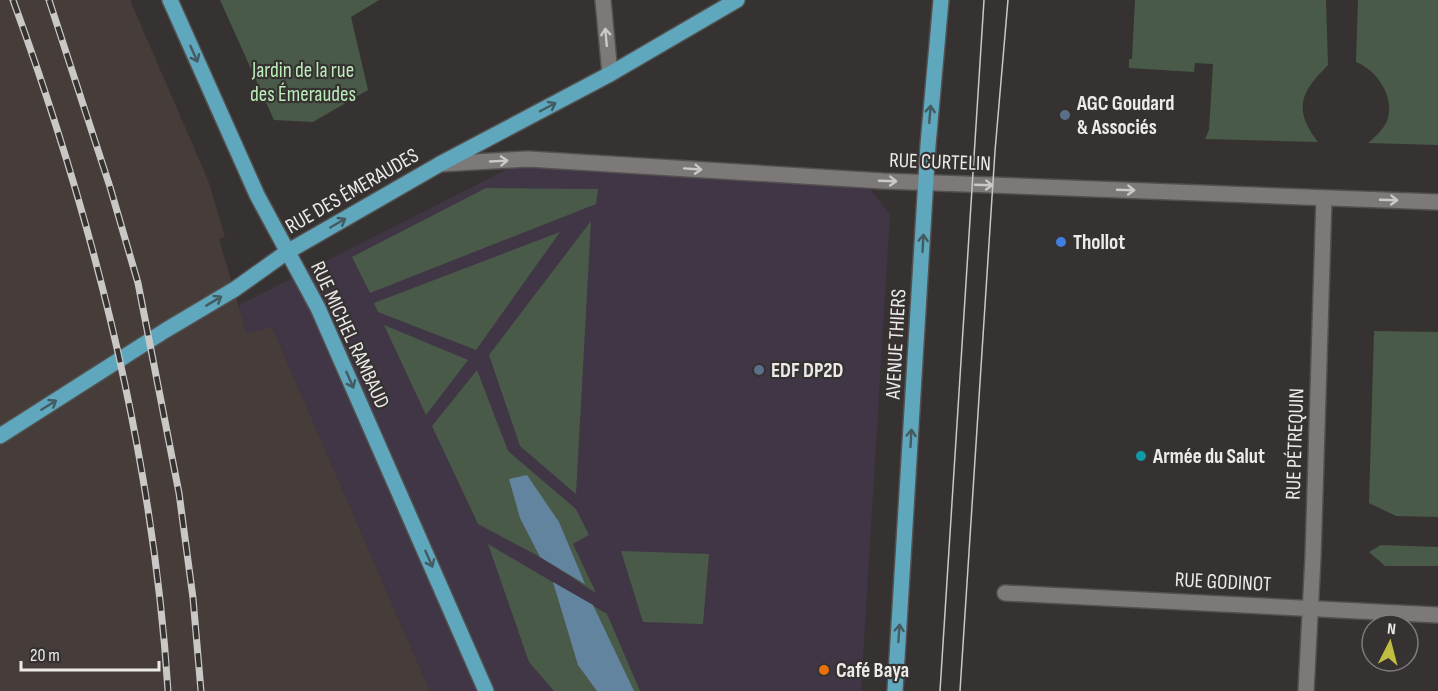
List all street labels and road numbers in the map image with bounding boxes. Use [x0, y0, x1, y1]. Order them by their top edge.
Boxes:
street label: RUE DES ÉMERAUDES [281, 143, 423, 239]
street label: RUE CURTELIN [889, 148, 991, 176]
street label: RUE MICHEL RAMBAUD [305, 258, 395, 412]
street label: AVENUE THIERS [881, 288, 911, 401]
street label: RUE PÉTREQUIN [1281, 388, 1309, 500]
street label: RUE GODINOT [1174, 567, 1272, 597]

